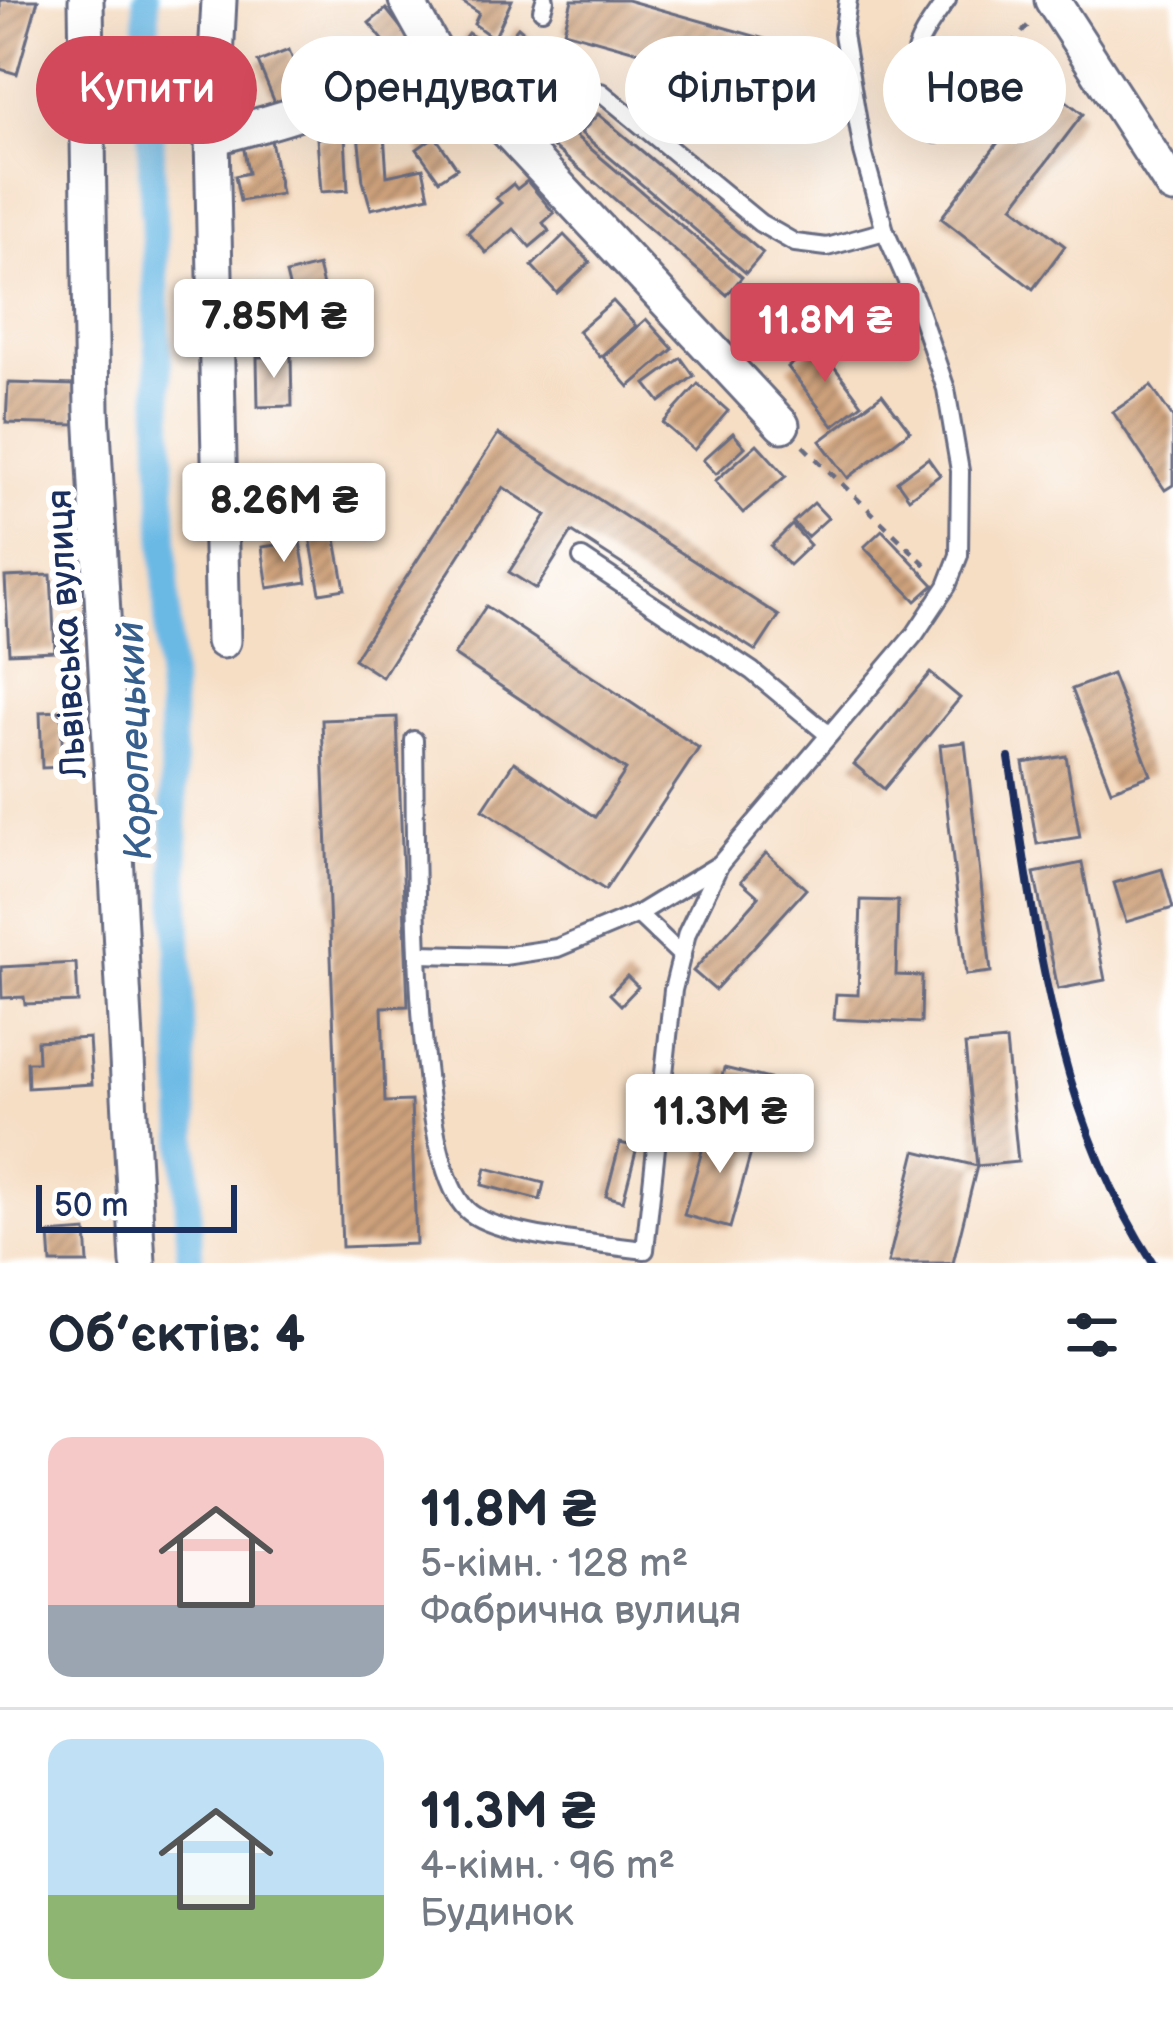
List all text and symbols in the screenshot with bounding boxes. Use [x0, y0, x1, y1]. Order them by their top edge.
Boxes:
chip: Купити [36, 36, 257, 144]
chip: Орендувати [281, 36, 601, 144]
chip: Фільтри [625, 36, 859, 144]
chip: Нове [883, 36, 1066, 144]
pin: 7.85M ₴ [163, 279, 385, 381]
pin: 11.8M ₴ [714, 283, 936, 385]
text: 7.85M ₴ [201, 294, 347, 341]
text: 11.8M ₴ [757, 298, 893, 345]
pin: 8.26M ₴ [173, 463, 395, 565]
text: 8.26M ₴ [209, 478, 359, 525]
street label: Львівська вулиця [38, 488, 97, 780]
water label: Коропецький [108, 621, 163, 861]
pin: 11.3M ₴ [609, 1074, 831, 1176]
text: 11.3M ₴ [653, 1089, 787, 1136]
scale bar [36, 1179, 237, 1232]
text: 50 m [54, 1186, 129, 1226]
icon: filters [1059, 1302, 1125, 1368]
text: Об’єктів: 4 [48, 1305, 305, 1366]
text: 11.8M ₴ [420, 1480, 597, 1541]
icon: home [144, 1485, 288, 1629]
text: 5-кімн. · 128 m² [420, 1541, 688, 1588]
text: Фабрична вулиця [420, 1588, 741, 1635]
text: 11.3M ₴ [420, 1782, 596, 1843]
icon: home [144, 1787, 288, 1931]
text: 4-кімн. · 96 m² [420, 1843, 675, 1890]
text: Будинок [420, 1890, 574, 1937]

